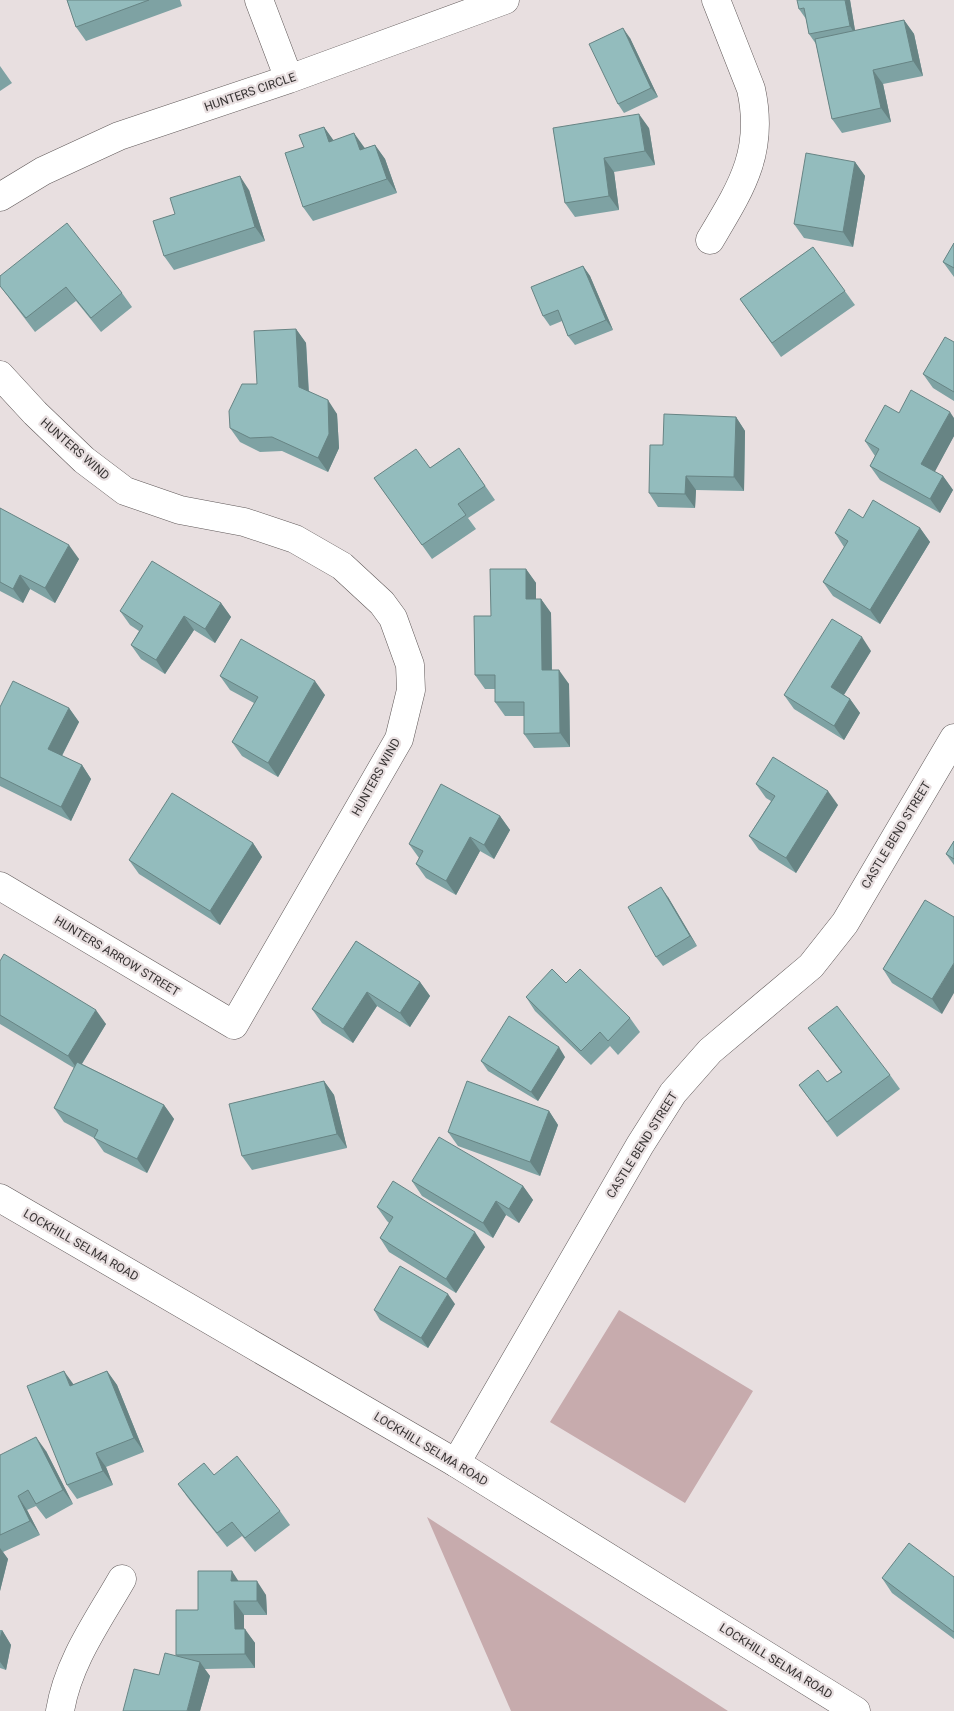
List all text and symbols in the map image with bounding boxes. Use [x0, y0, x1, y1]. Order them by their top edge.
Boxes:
street label: HUNTERS CIRCLE [202, 70, 298, 114]
street label: HUNTERS WIND [38, 415, 112, 483]
street label: HUNTERS WIND [349, 736, 403, 818]
street label: CASTLE BEND STREET [858, 779, 934, 891]
street label: HUNTERS ARROW STREET [52, 913, 182, 999]
street label: CASTLE BEND STREET [604, 1089, 680, 1201]
street label: LOCKHILL SELMA ROAD [21, 1206, 141, 1284]
street label: LOCKHILL SELMA ROAD [371, 1409, 491, 1489]
street label: LOCKHILL SELMA ROAD [717, 1621, 835, 1702]

